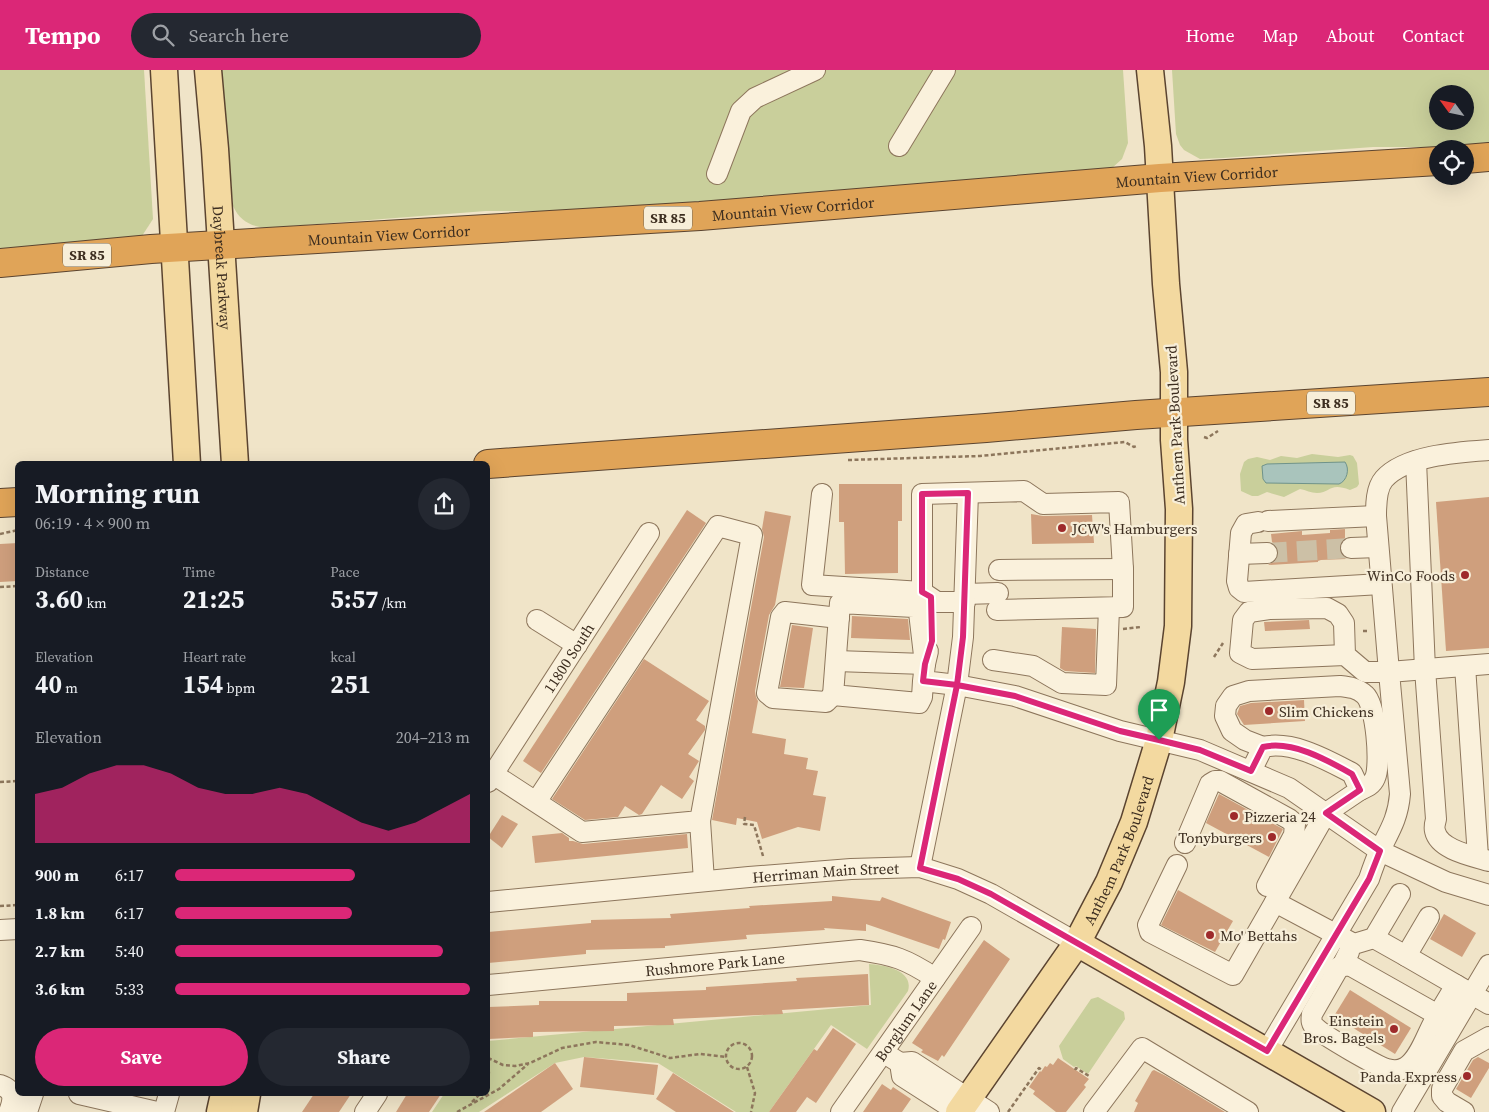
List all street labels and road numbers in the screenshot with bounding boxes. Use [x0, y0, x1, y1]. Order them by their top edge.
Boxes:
street label: Mountain View Corridor [1115, 160, 1279, 192]
street label: Mountain View Corridor [711, 191, 876, 225]
street label: Daybreak Parkway [208, 205, 237, 331]
road number: SR 85 [644, 206, 692, 230]
street label: Mountain View Corridor [307, 219, 472, 250]
road number: SR 85 [63, 244, 111, 266]
street label: Anthem Park Boulevard [1160, 344, 1190, 505]
road number: SR 85 [1307, 392, 1355, 414]
street label: 11800 South [538, 619, 599, 697]
street label: Anthem Park Boulevard [1078, 773, 1158, 928]
street label: Herriman Main Street [752, 857, 899, 887]
street label: Rushmore Park Lane [644, 947, 786, 981]
street label: Borglum Lane [870, 975, 941, 1065]

